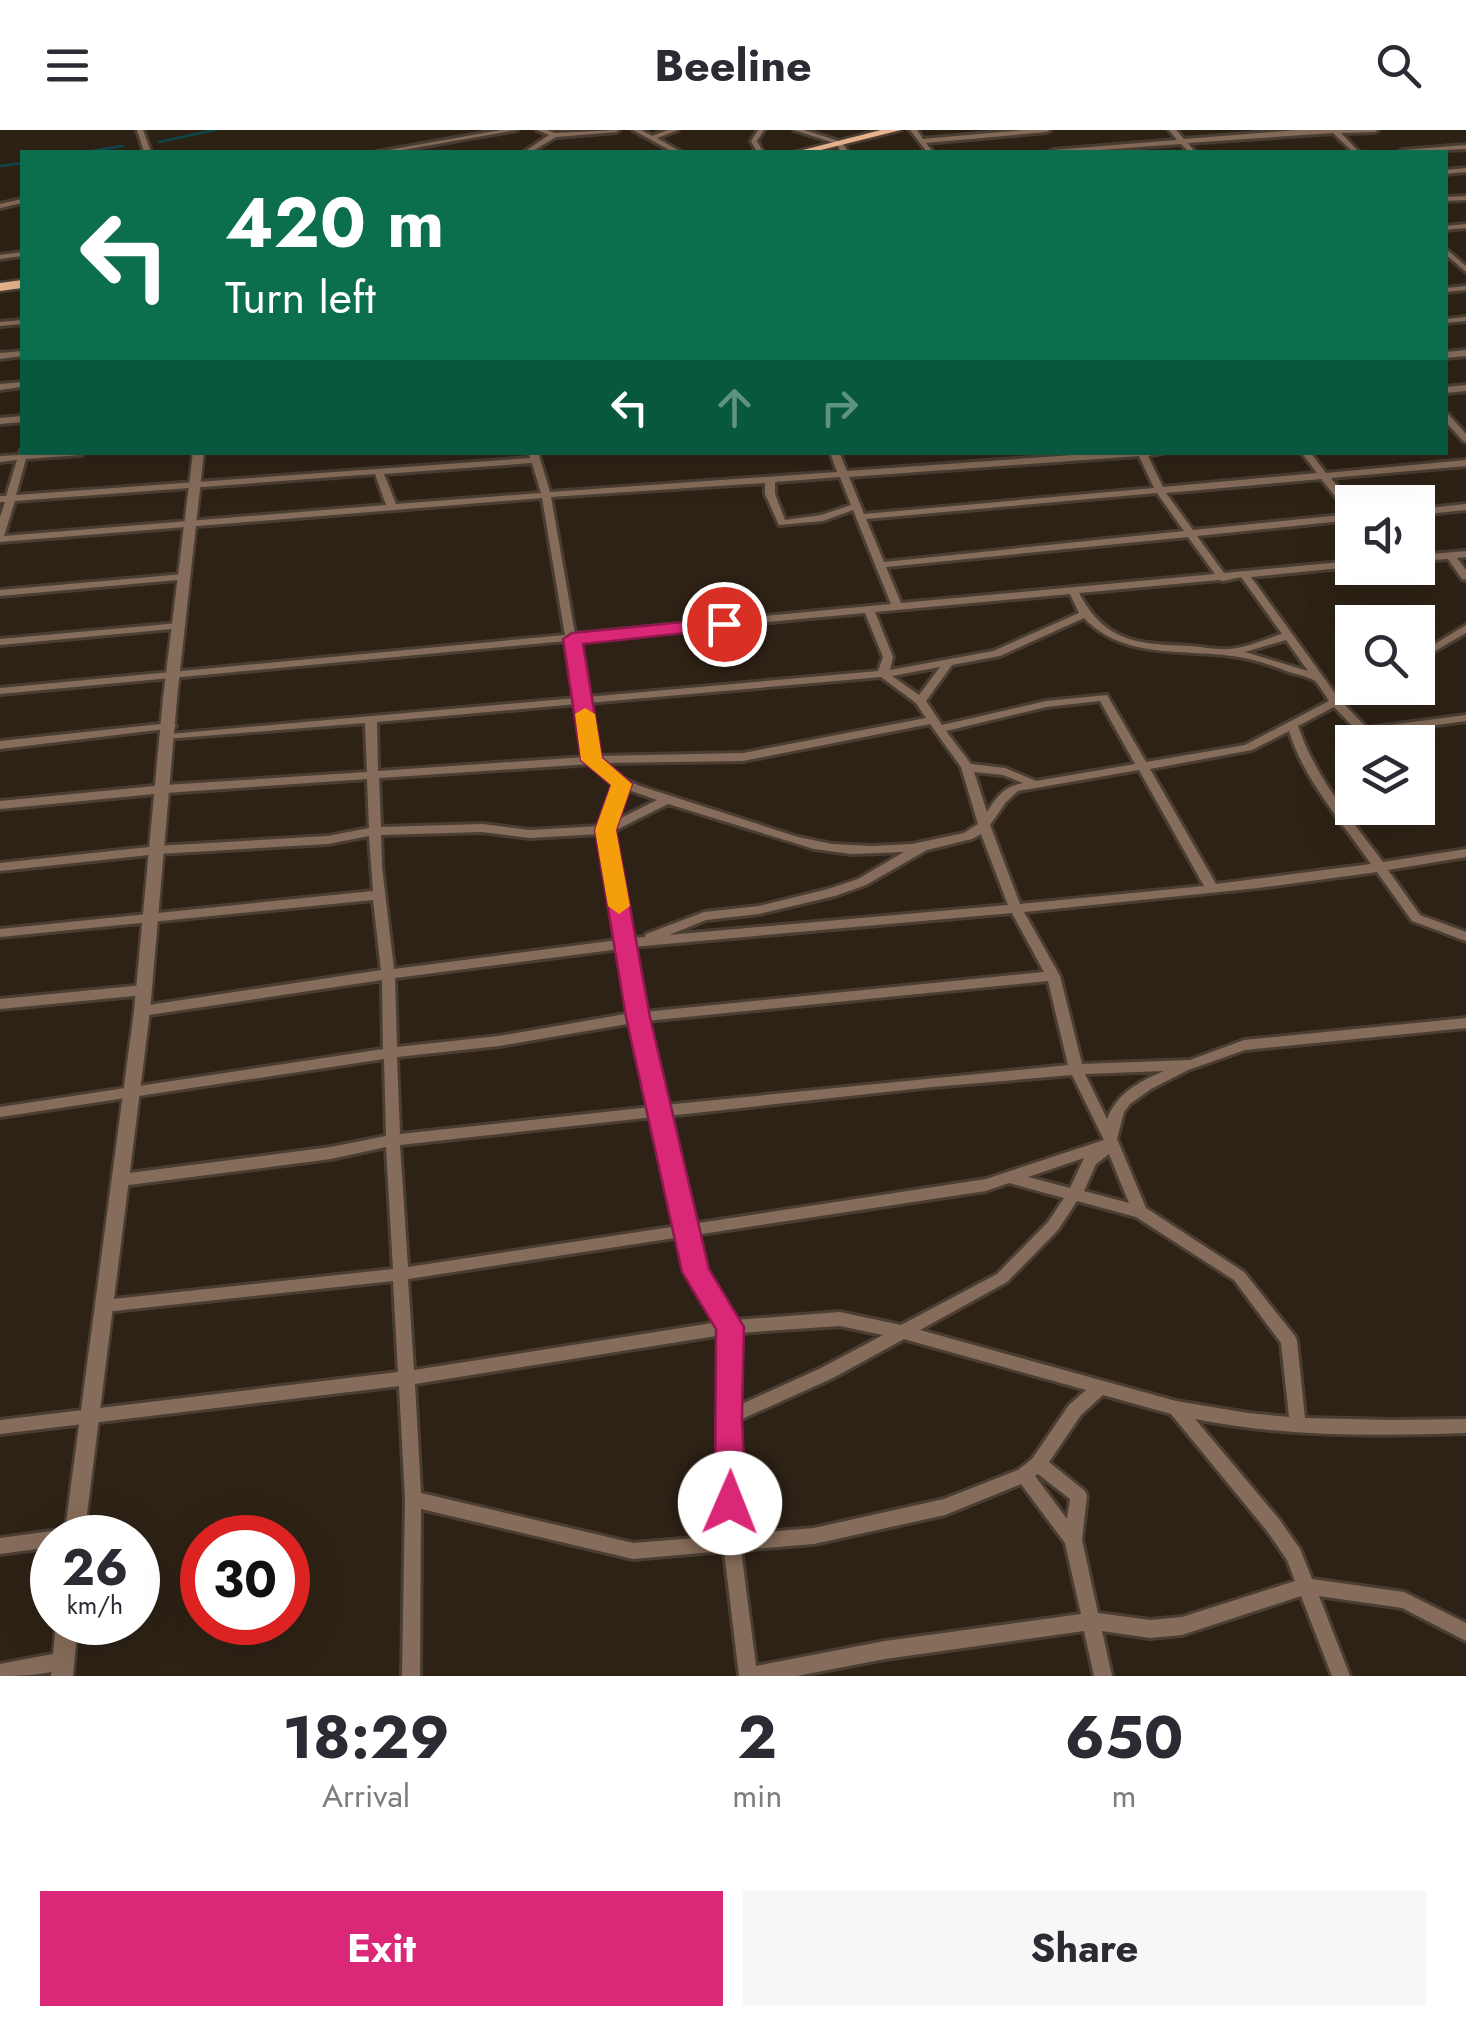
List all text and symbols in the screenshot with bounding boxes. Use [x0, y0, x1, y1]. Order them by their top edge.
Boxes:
text: Beeline [654, 33, 812, 98]
icon: menu [40, 38, 95, 93]
icon: search [1371, 38, 1426, 93]
text: 420 m [225, 172, 445, 273]
icon: left [60, 190, 190, 320]
text: Turn left [225, 265, 376, 330]
icon: left [602, 380, 657, 435]
icon: ahead [707, 380, 762, 435]
icon: right [812, 380, 867, 435]
map controls [1335, 485, 1435, 825]
button: sound [1335, 485, 1435, 585]
pin [682, 582, 767, 667]
icon: arrive [697, 597, 752, 652]
button: search [1335, 605, 1435, 705]
button: layers [1335, 725, 1435, 825]
position arrow [678, 1451, 782, 1555]
speed limit sign: 30 [180, 1515, 310, 1645]
text: 26 [62, 1531, 128, 1604]
text: km/h [67, 1587, 123, 1623]
text: 18:29 [283, 1694, 450, 1781]
text: 2 [738, 1694, 777, 1781]
text: 650 [1065, 1694, 1183, 1781]
text: Arrival [322, 1773, 410, 1819]
text: min [732, 1773, 782, 1819]
text: m [1112, 1773, 1137, 1819]
button: Exit [40, 1891, 723, 2006]
button: Share [743, 1891, 1426, 2006]

